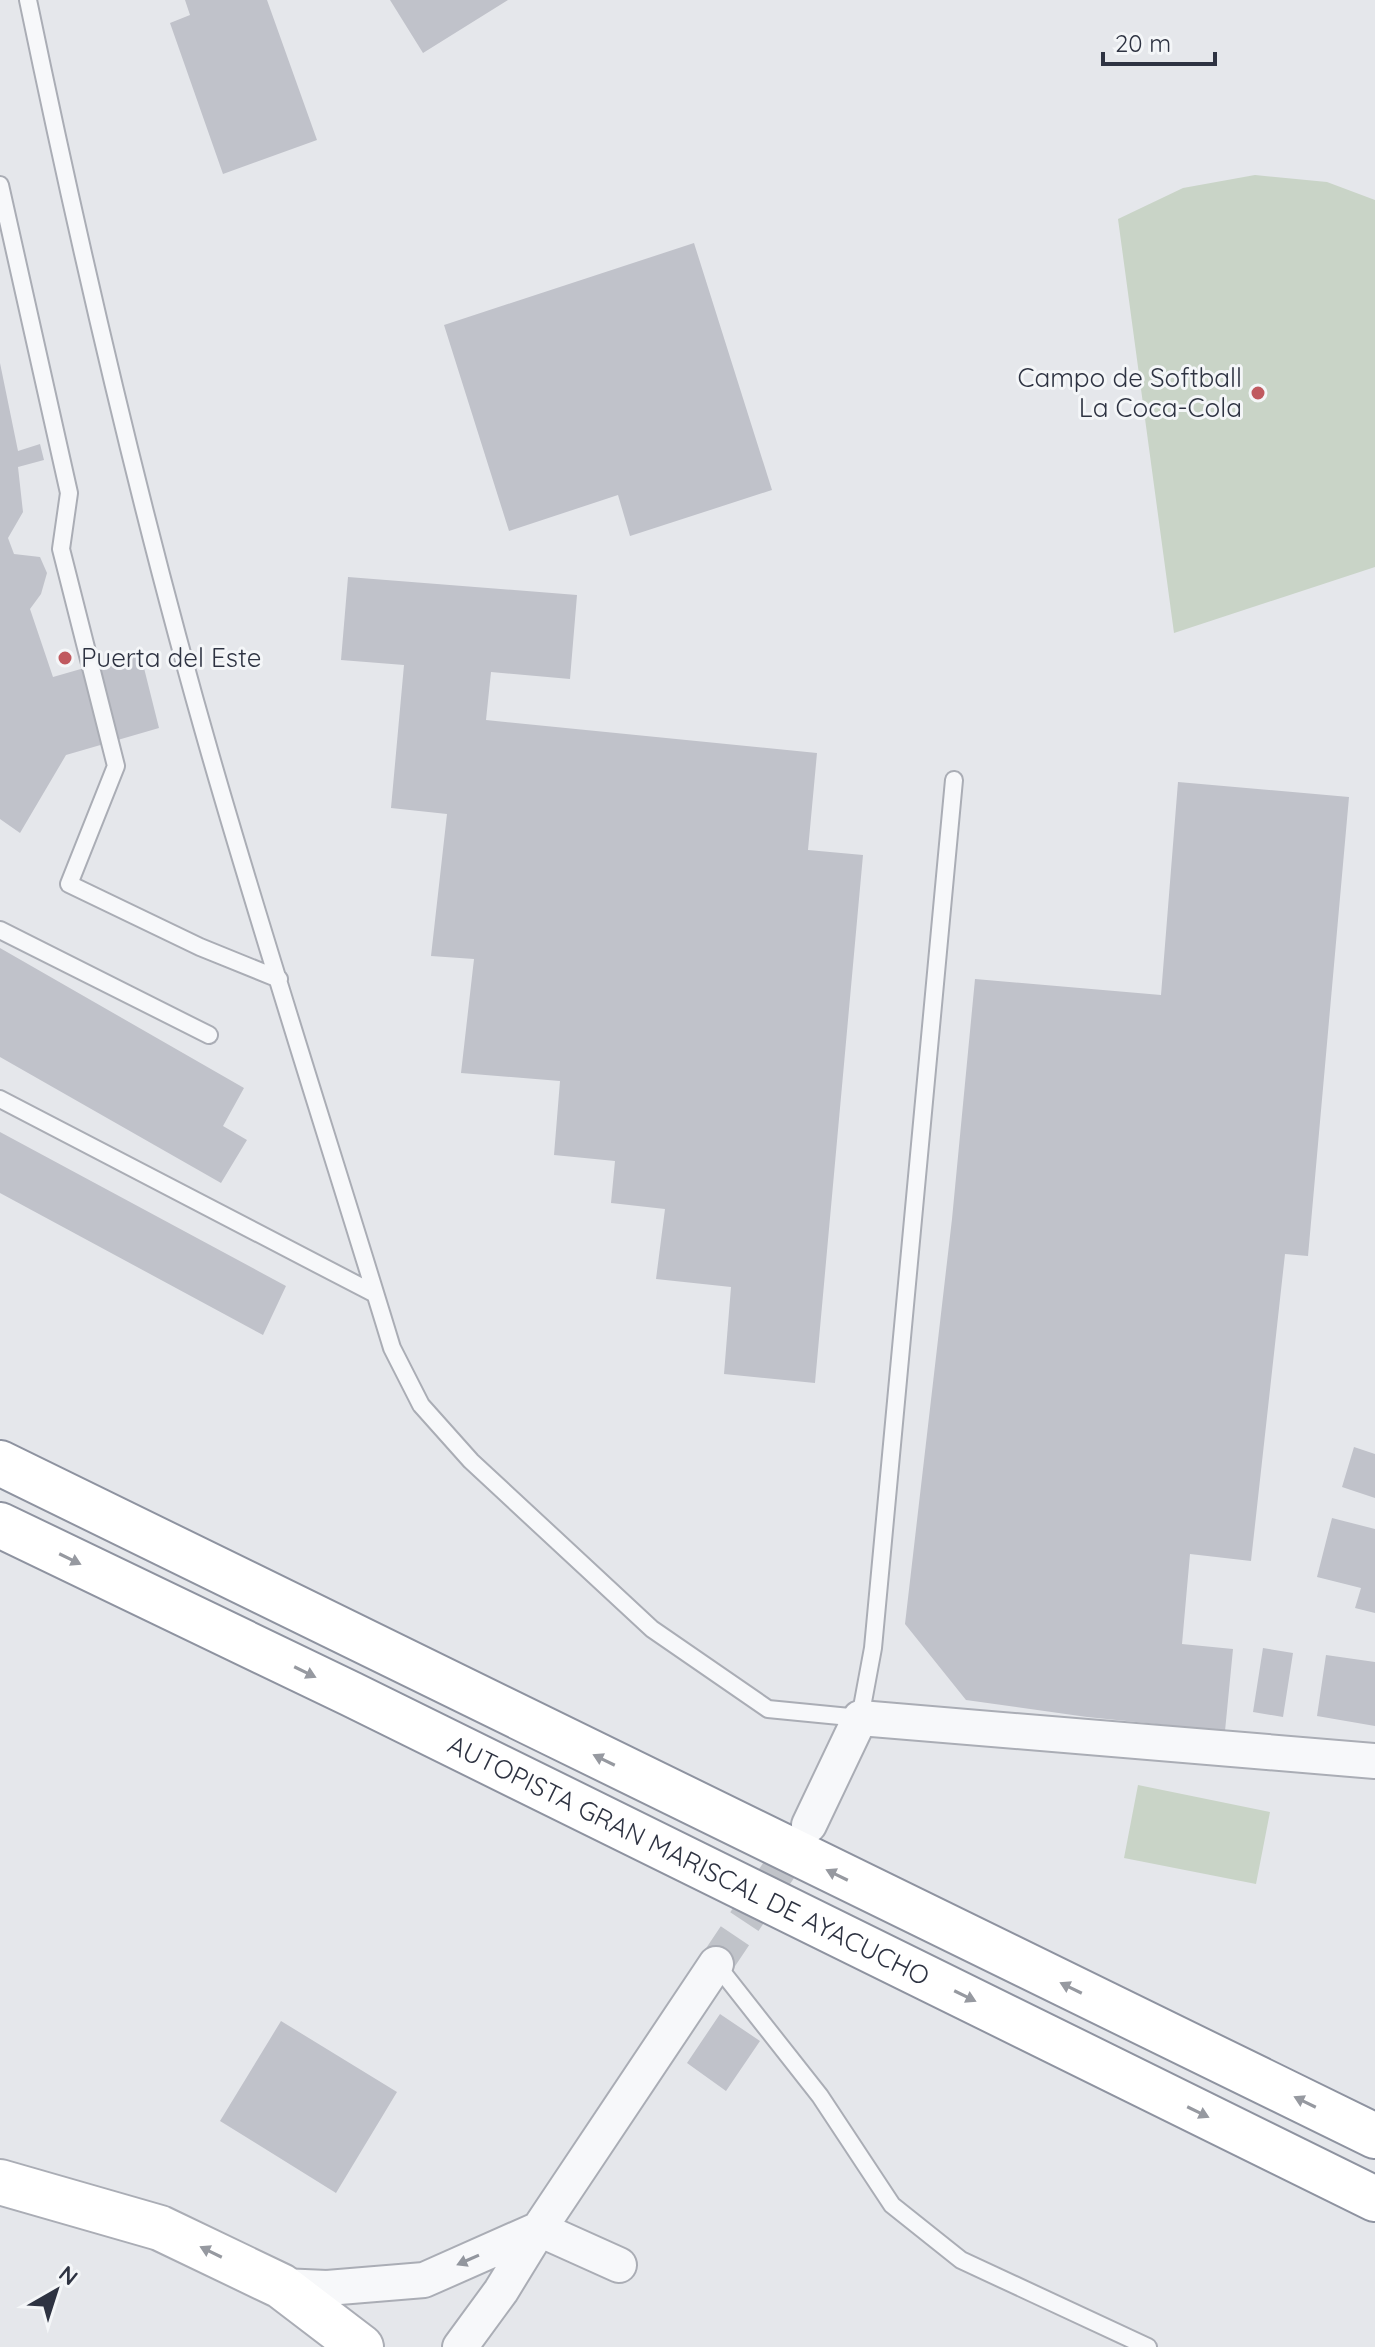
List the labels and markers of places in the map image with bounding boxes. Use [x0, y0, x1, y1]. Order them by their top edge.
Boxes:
place label: Campo de Softball La Coca-Cola [1017, 361, 1242, 424]
marker: Campo de Softball La Coca-Cola [1249, 384, 1267, 402]
place label: Puerta del Este [81, 641, 261, 674]
marker: Puerta del Este [56, 649, 74, 667]

